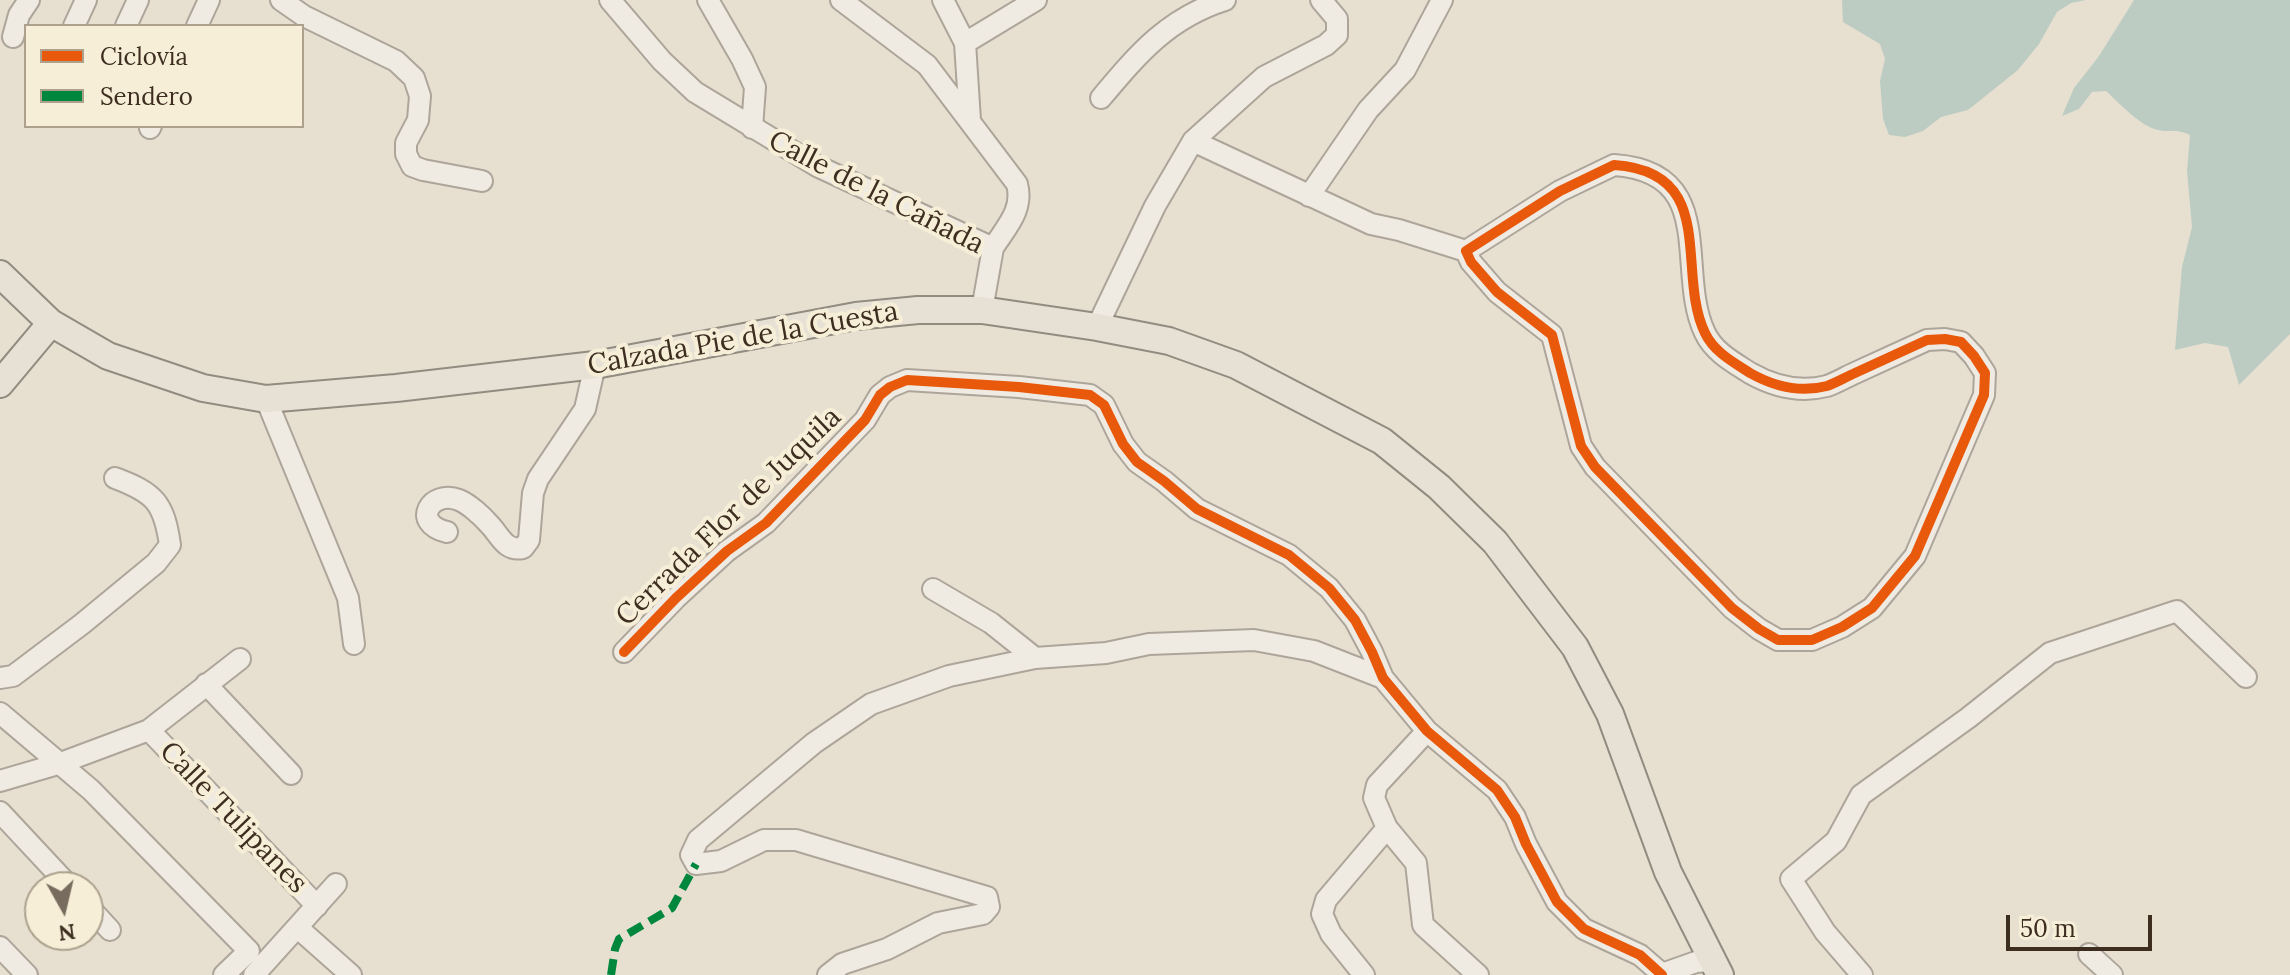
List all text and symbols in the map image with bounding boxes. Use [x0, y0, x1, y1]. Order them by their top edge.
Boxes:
legend [24, 24, 304, 128]
text: Ciclovía [100, 41, 188, 72]
text: Sendero [100, 81, 193, 112]
street label: Calle de la Cañada [763, 124, 989, 262]
street label: Calzada Pie de la Cuesta [585, 295, 901, 383]
street label: Cerrada Flor de Juquila [609, 401, 849, 633]
street label: Calle Tulipanes [152, 735, 314, 901]
north arrow [24, 871, 104, 951]
scale bar [2010, 899, 2156, 949]
text: 50 m [2020, 913, 2076, 944]
text: N [57, 918, 77, 948]

